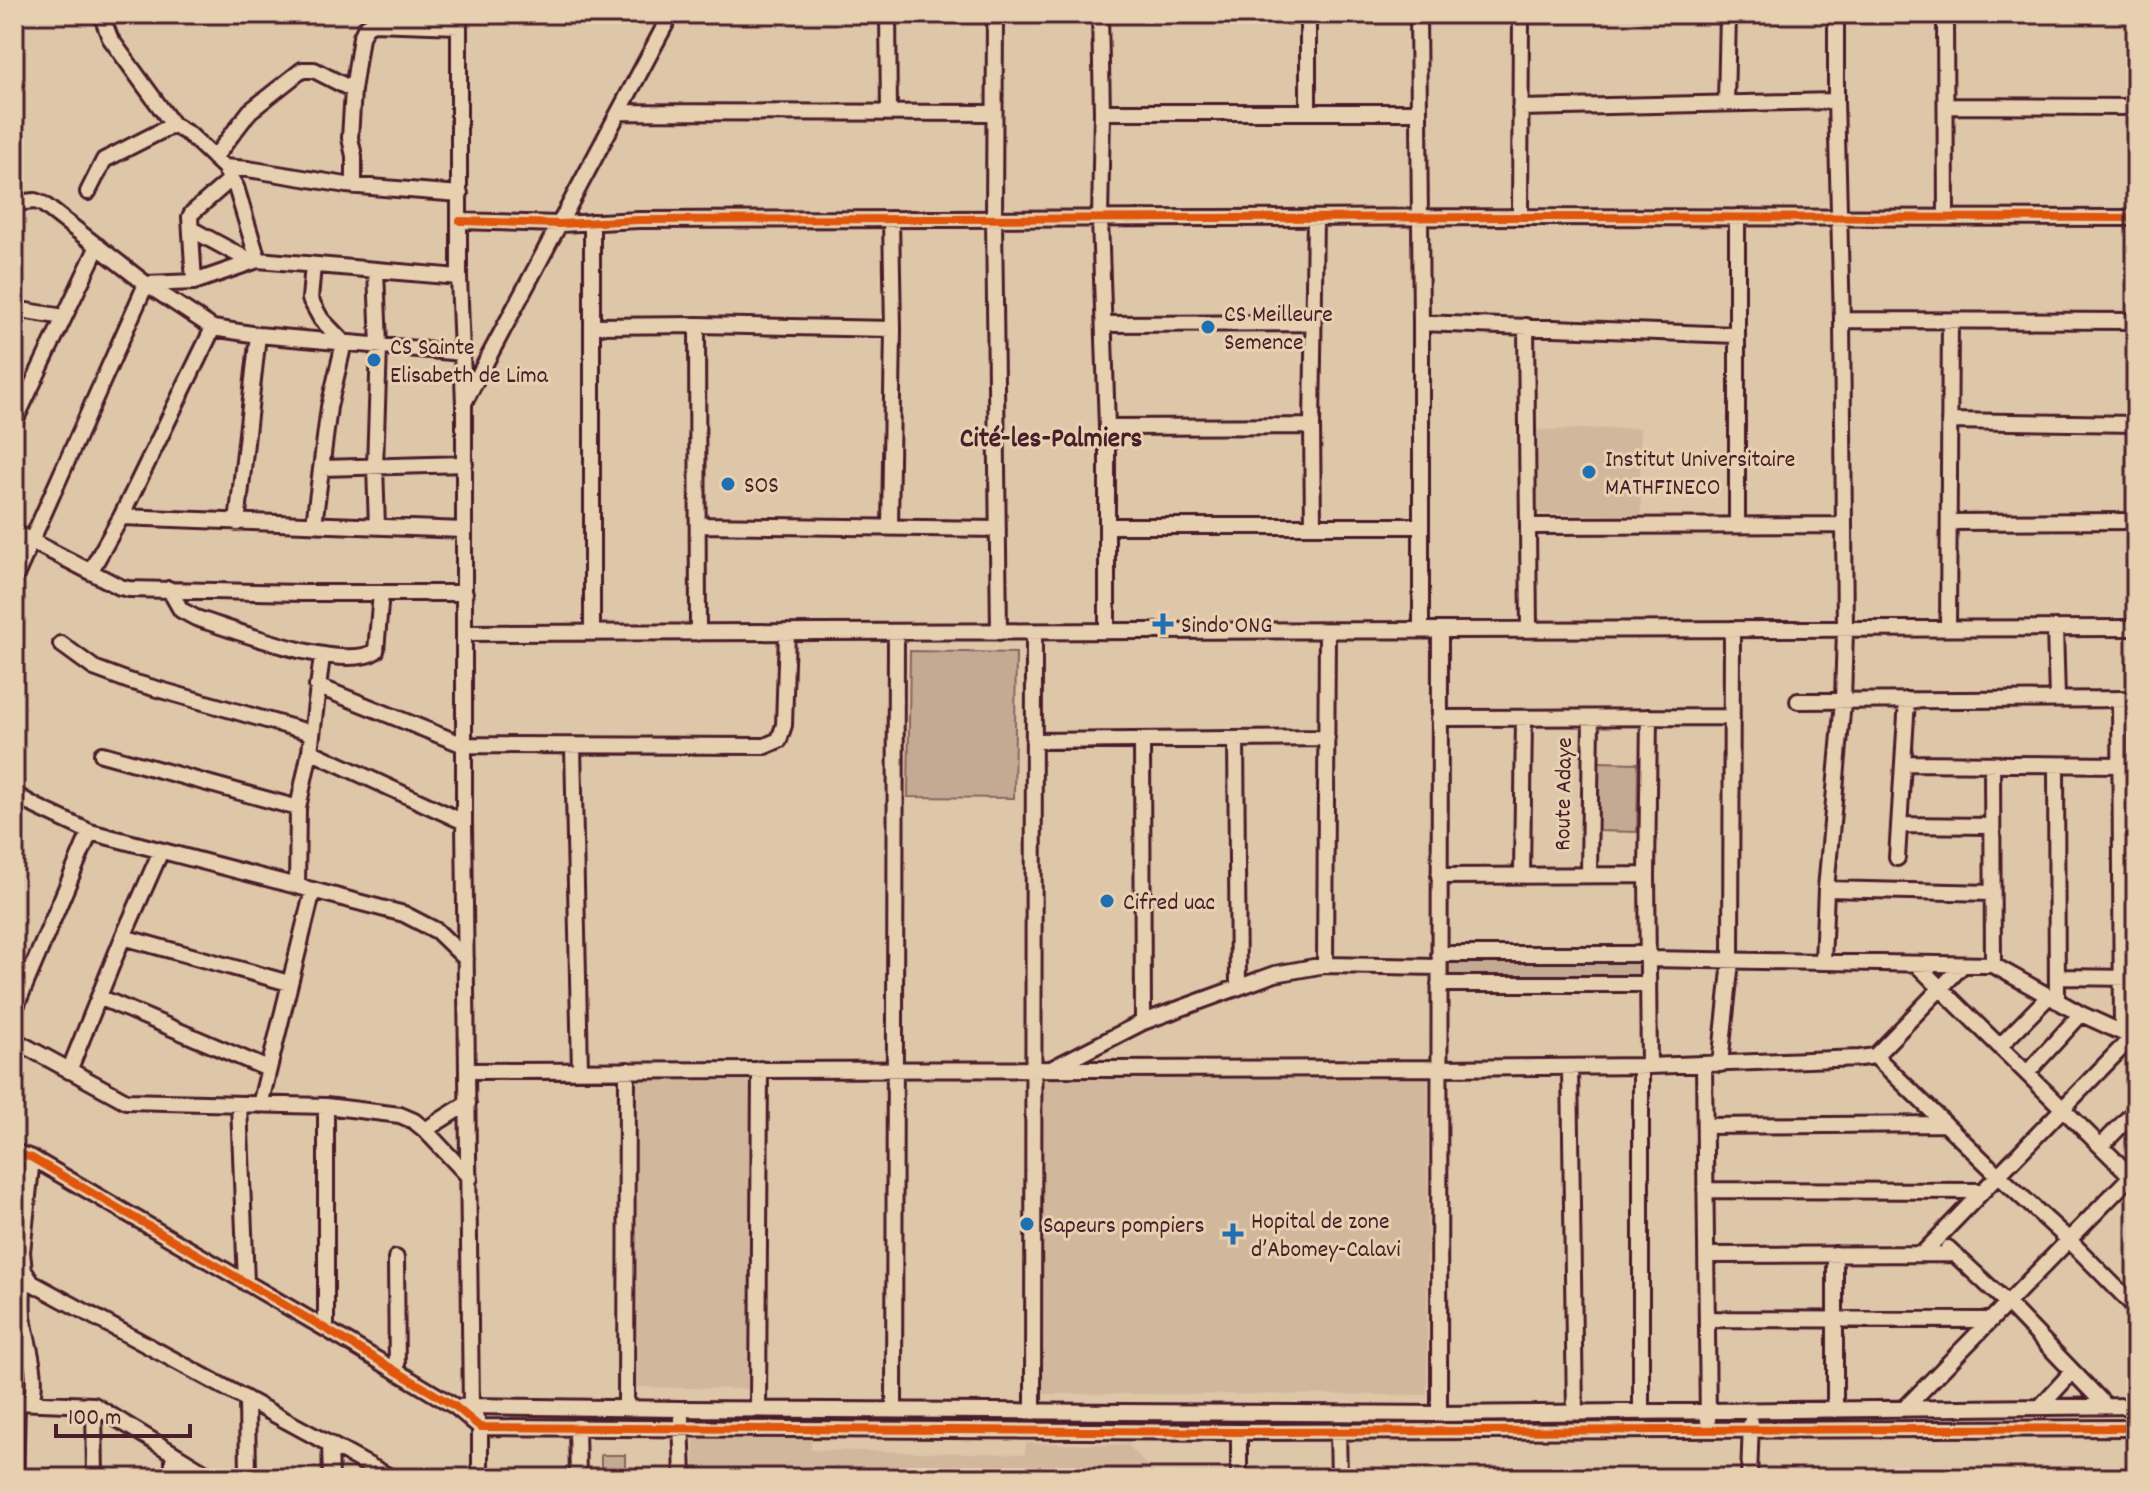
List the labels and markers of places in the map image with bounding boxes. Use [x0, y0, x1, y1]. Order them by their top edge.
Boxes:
place label: CS Meilleure Semence [1224, 299, 1333, 361]
marker: CS Meilleure Semence [1199, 318, 1217, 336]
place label: CS Sainte Elisabeth de Lima [390, 332, 549, 394]
marker: CS Sainte Elisabeth de Lima [365, 351, 383, 369]
place label: Institut Universitaire MATHFINECO [1605, 444, 1795, 506]
marker: Institut Universitaire MATHFINECO [1580, 463, 1598, 481]
place label: SOS [744, 470, 779, 504]
marker: SOS [719, 475, 737, 493]
place label: Sindo ONG [1181, 610, 1272, 644]
marker: Sindo ONG [1152, 613, 1174, 635]
place label: Cifred uac [1123, 887, 1215, 921]
marker: Cifred uac [1098, 892, 1116, 910]
place label: Hopital de zone d’Abomey-Calavi [1251, 1206, 1401, 1268]
place label: Sapeurs pompiers [1043, 1210, 1205, 1244]
marker: Sapeurs pompiers [1018, 1215, 1036, 1233]
marker: Hopital de zone d’Abomey-Calavi [1222, 1223, 1244, 1245]

